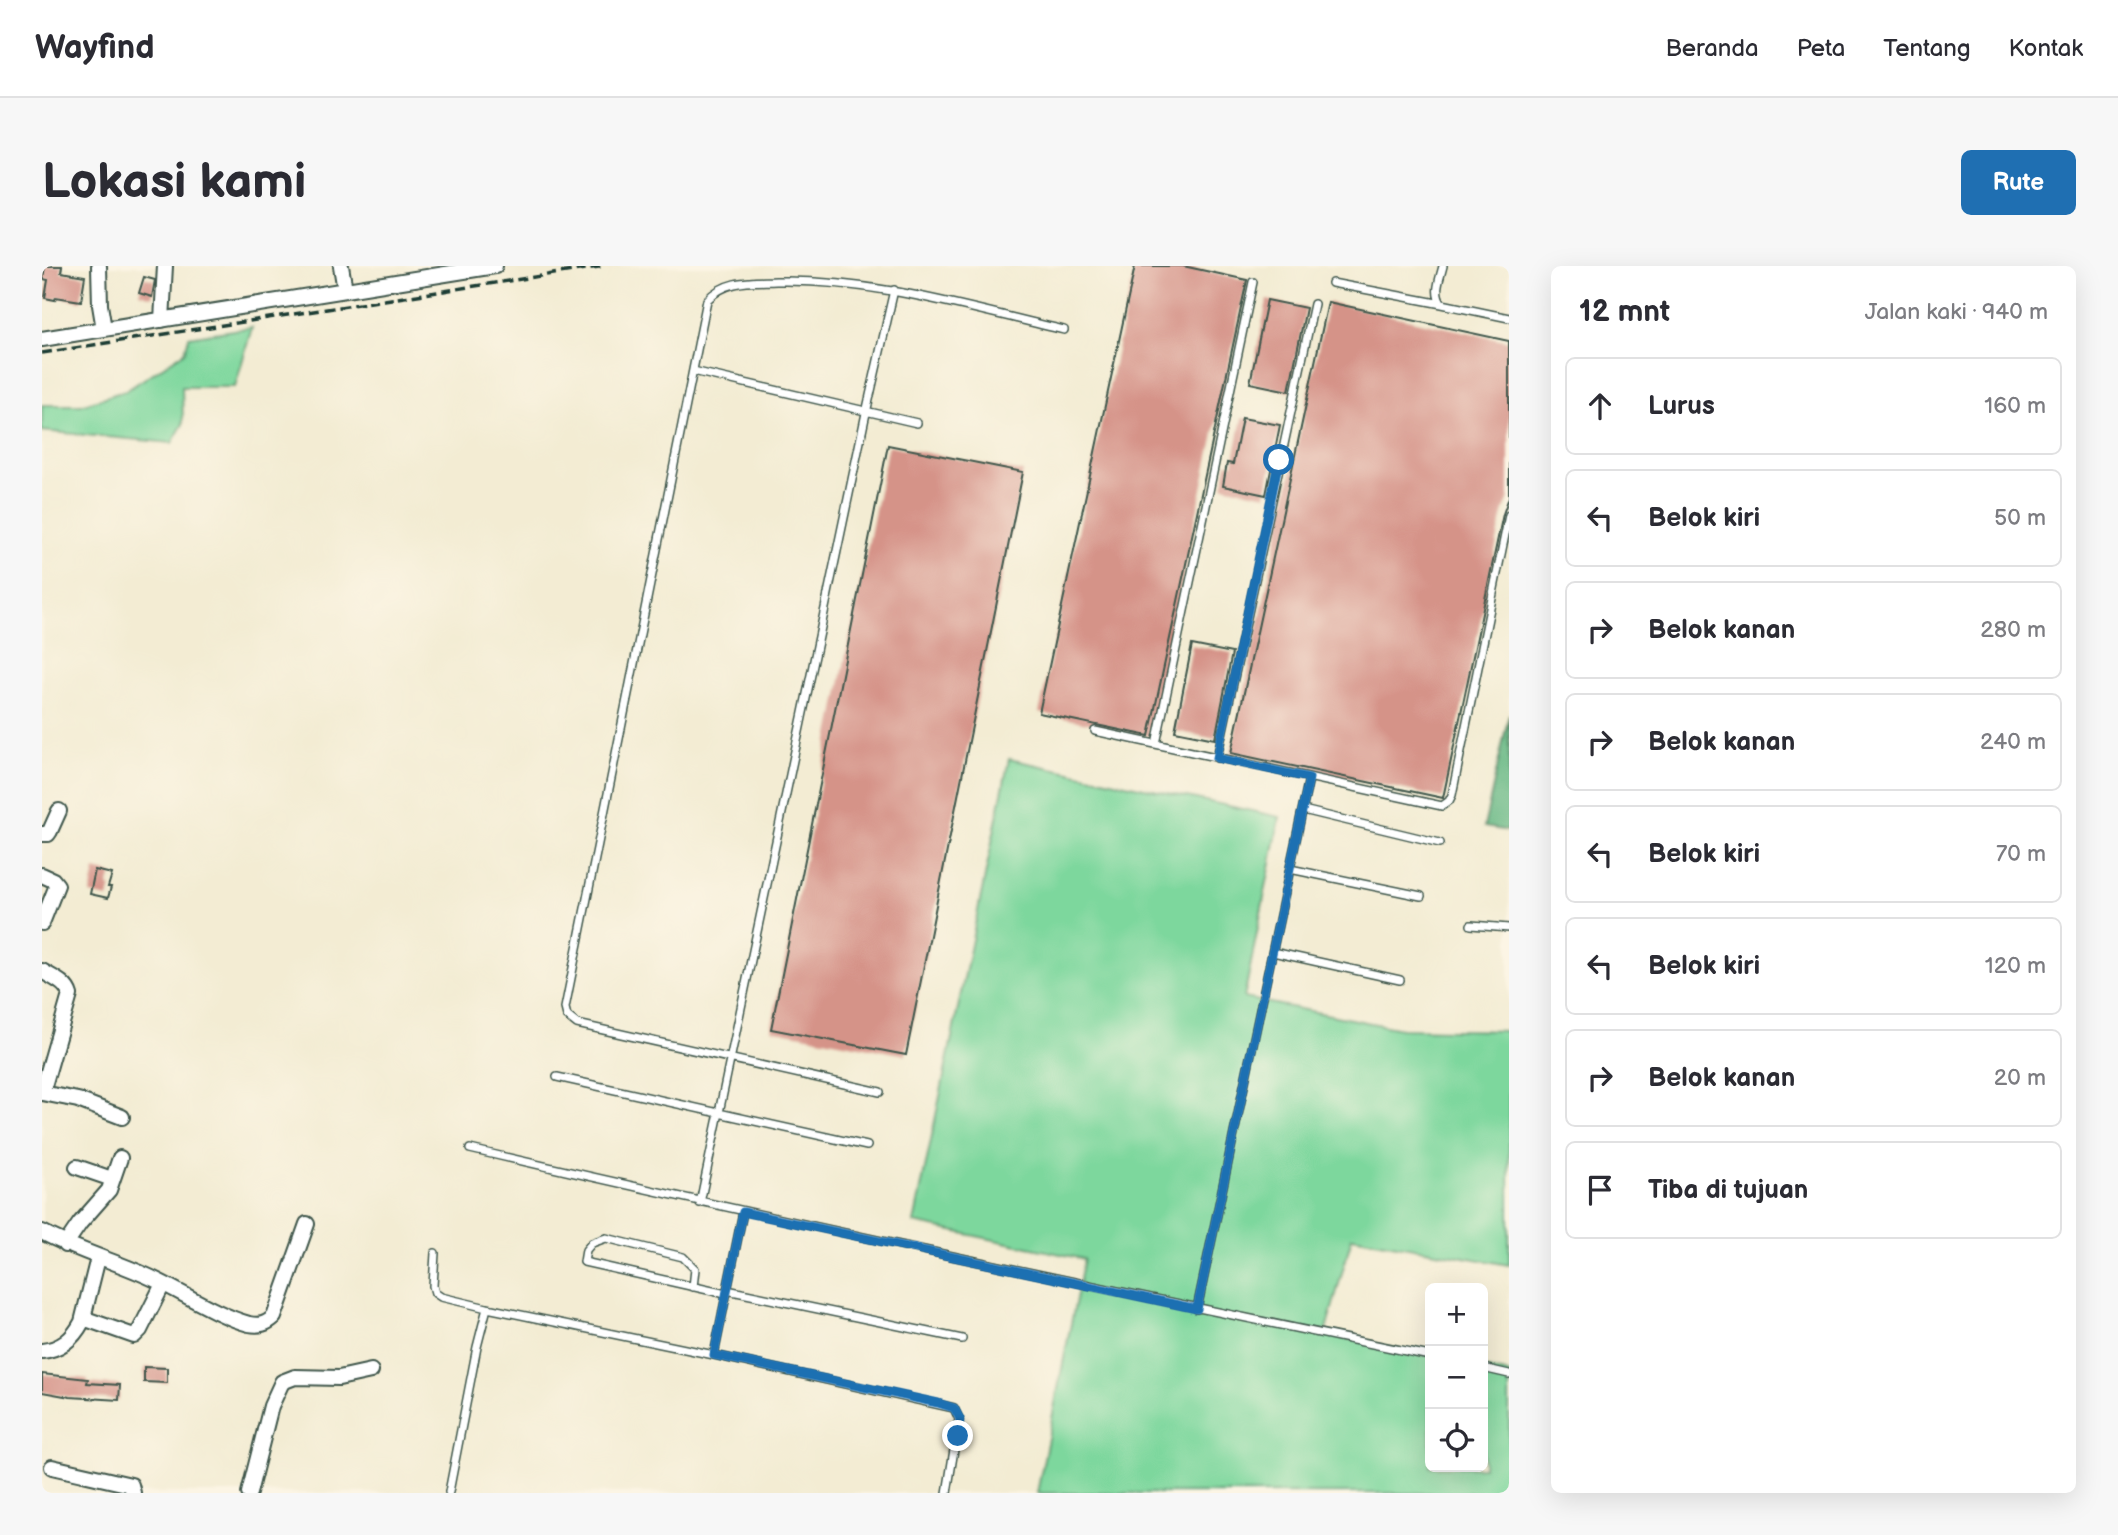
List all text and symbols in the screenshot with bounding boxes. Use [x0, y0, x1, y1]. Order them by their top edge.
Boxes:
text: Wayfind [35, 28, 154, 68]
text: Beranda [1665, 34, 1759, 63]
text: Peta [1797, 34, 1845, 63]
text: Tentang [1883, 34, 1971, 63]
text: Kontak [2009, 34, 2083, 63]
button: Rute [1961, 150, 2076, 215]
text: Lokasi kami [42, 153, 306, 212]
text: 12 mnt [1579, 294, 1670, 330]
text: Jalan kaki · 940 m [1865, 298, 2048, 326]
icon: ahead [1581, 387, 1619, 425]
text: Lurus [1648, 391, 1715, 422]
text: 160 m [1984, 392, 2046, 420]
route start [1263, 444, 1294, 475]
icon: left [1581, 499, 1619, 537]
text: Belok kiri [1648, 503, 1760, 534]
text: 50 m [1994, 504, 2046, 532]
icon: right [1581, 611, 1619, 649]
text: Belok kanan [1648, 615, 1795, 646]
text: 280 m [1980, 616, 2046, 644]
icon: right [1581, 723, 1619, 761]
text: Belok kanan [1648, 727, 1795, 758]
text: 240 m [1980, 728, 2046, 756]
icon: left [1581, 835, 1619, 873]
text: Belok kiri [1648, 839, 1760, 870]
text: 70 m [1996, 840, 2046, 868]
icon: left [1581, 947, 1619, 985]
text: Belok kiri [1648, 951, 1760, 982]
text: 120 m [1985, 952, 2046, 980]
icon: right [1581, 1059, 1619, 1097]
text: Belok kanan [1648, 1063, 1795, 1094]
text: 20 m [1994, 1064, 2046, 1092]
icon: arrive [1581, 1171, 1619, 1209]
text: Tiba di tujuan [1648, 1175, 1808, 1206]
map controls [1425, 1283, 1488, 1472]
button: + [1425, 1283, 1488, 1346]
button: − [1425, 1346, 1488, 1409]
button: locate [1425, 1409, 1488, 1472]
route end [942, 1420, 973, 1451]

